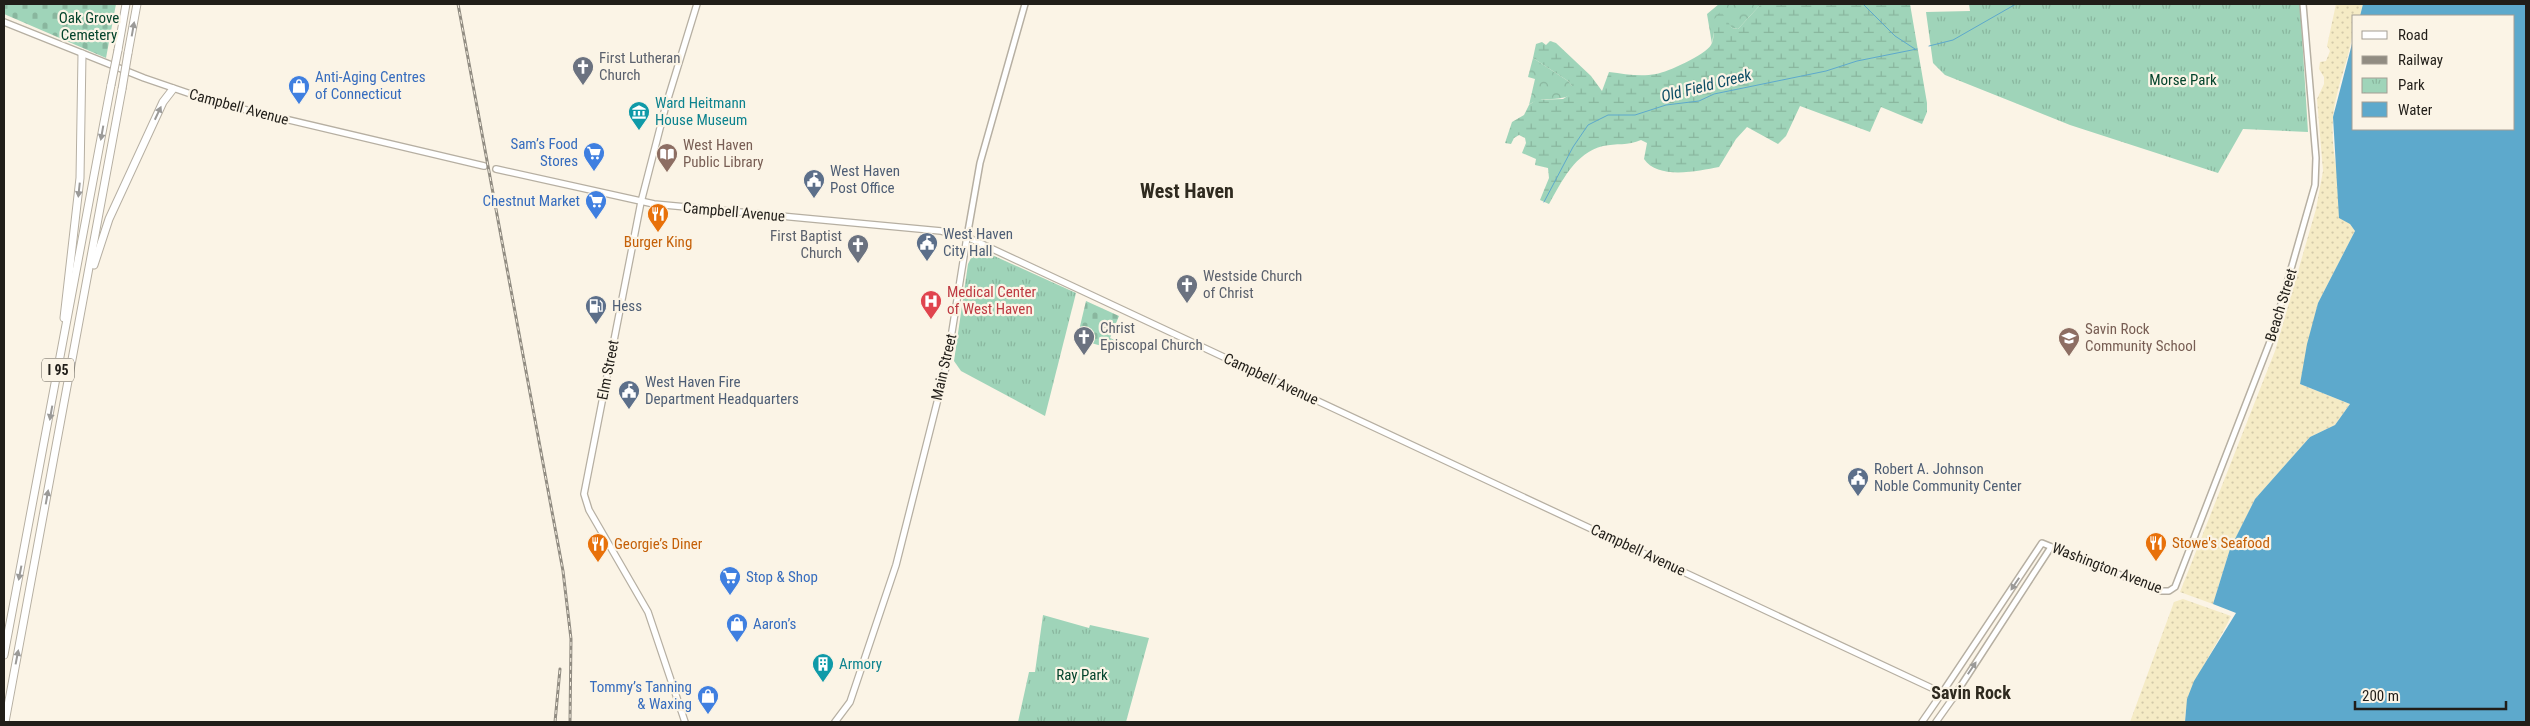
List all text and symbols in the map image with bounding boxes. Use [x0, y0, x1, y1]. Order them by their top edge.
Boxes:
park label: Oak Grove Cemetery [59, 9, 119, 44]
legend [2352, 15, 2515, 130]
one-way arrow [129, 20, 137, 36]
text: Road [2398, 26, 2428, 44]
place label: First Lutheran Church [599, 49, 680, 84]
text: Railway [2398, 51, 2443, 69]
church icon: First Lutheran Church [571, 55, 595, 86]
water label: Old Field Creek [1659, 65, 1754, 106]
place label: Anti-Aging Centres of Connecticut [315, 68, 426, 103]
park label: Morse Park [2149, 71, 2217, 89]
shop icon: Anti-Aging Centres of Connecticut [287, 74, 311, 105]
text: Park [2398, 76, 2425, 94]
street label: Campbell Avenue [187, 85, 291, 129]
place label: Ward Heitmann House Museum [655, 94, 747, 129]
museum icon: Ward Heitmann House Museum [627, 100, 651, 131]
text: Water [2398, 101, 2433, 119]
one-way arrow [154, 106, 162, 120]
one-way arrow [98, 125, 106, 141]
place label: Sam’s Food Stores [510, 135, 578, 170]
place label: West Haven Public Library [683, 136, 764, 171]
supermarket icon: Sam’s Food Stores [582, 141, 606, 172]
library icon: West Haven Public Library [655, 142, 679, 173]
place label: West Haven Post Office [830, 162, 900, 197]
public building icon: West Haven Post Office [802, 168, 826, 199]
district label: West Haven [1140, 179, 1234, 203]
one-way arrow [75, 183, 83, 199]
supermarket icon: Chestnut Market [584, 189, 608, 220]
place label: Chestnut Market [482, 192, 580, 210]
street label: Campbell Avenue [682, 199, 786, 225]
restaurant icon: Burger King [646, 202, 670, 233]
place label: West Haven City Hall [943, 225, 1013, 260]
place label: First Baptist Church [770, 227, 842, 262]
public building icon: West Haven City Hall [915, 231, 939, 262]
place label: Burger King [624, 233, 692, 251]
church icon: First Baptist Church [846, 233, 870, 264]
street label: Beach Street [2261, 266, 2301, 344]
place label: Westside Church of Christ [1203, 267, 1302, 302]
church icon: Westside Church of Christ [1175, 273, 1199, 304]
place label: Medical Center of West Haven [947, 283, 1037, 318]
hospital icon: Medical Center of West Haven [919, 289, 943, 320]
fuel station icon: Hess [584, 294, 608, 325]
place label: Hess [612, 297, 642, 315]
place label: Christ Episcopal Church [1100, 319, 1203, 354]
place label: Savin Rock Community School [2085, 320, 2196, 355]
church icon: Christ Episcopal Church [1072, 325, 1096, 356]
school or university icon: Savin Rock Community School [2057, 326, 2081, 357]
street label: Main Street [928, 332, 960, 402]
street label: Elm Street [593, 338, 623, 402]
street label: Campbell Avenue [1221, 349, 1321, 409]
road number: I 95 [42, 358, 74, 382]
place label: West Haven Fire Department Headquarters [645, 373, 799, 408]
public building icon: West Haven Fire Department Headquarters [617, 379, 641, 410]
one-way arrow [46, 405, 54, 421]
place label: Robert A. Johnson Noble Community Center [1874, 460, 2022, 495]
public building icon: Robert A. Johnson Noble Community Center [1846, 466, 1870, 497]
one-way arrow [43, 489, 51, 505]
street label: Campbell Avenue [1588, 520, 1688, 580]
restaurant icon: Stowe's Seafood [2144, 531, 2168, 562]
restaurant icon: Georgie’s Diner [586, 532, 610, 563]
place label: Stowe's Seafood [2172, 534, 2270, 552]
place label: Georgie’s Diner [614, 535, 703, 553]
street label: Washington Avenue [2049, 539, 2165, 597]
one-way arrow [16, 565, 24, 581]
supermarket icon: Stop & Shop [718, 565, 742, 596]
place label: Stop & Shop [746, 568, 818, 586]
one-way arrow [2010, 577, 2020, 591]
shop icon: Aaron’s [725, 612, 749, 643]
place label: Aaron’s [753, 615, 797, 633]
one-way arrow [14, 649, 22, 665]
building icon: Armory [811, 652, 835, 683]
place label: Armory [839, 655, 882, 673]
one-way arrow [1967, 661, 1977, 675]
park label: Ray Park [1056, 666, 1108, 684]
place label: Tommy’s Tanning & Waxing [590, 678, 692, 713]
scale bar [2355, 678, 2506, 710]
district label: Savin Rock [1931, 682, 2011, 703]
shop icon: Tommy’s Tanning & Waxing [696, 684, 720, 715]
text: 200 m [2362, 687, 2399, 705]

